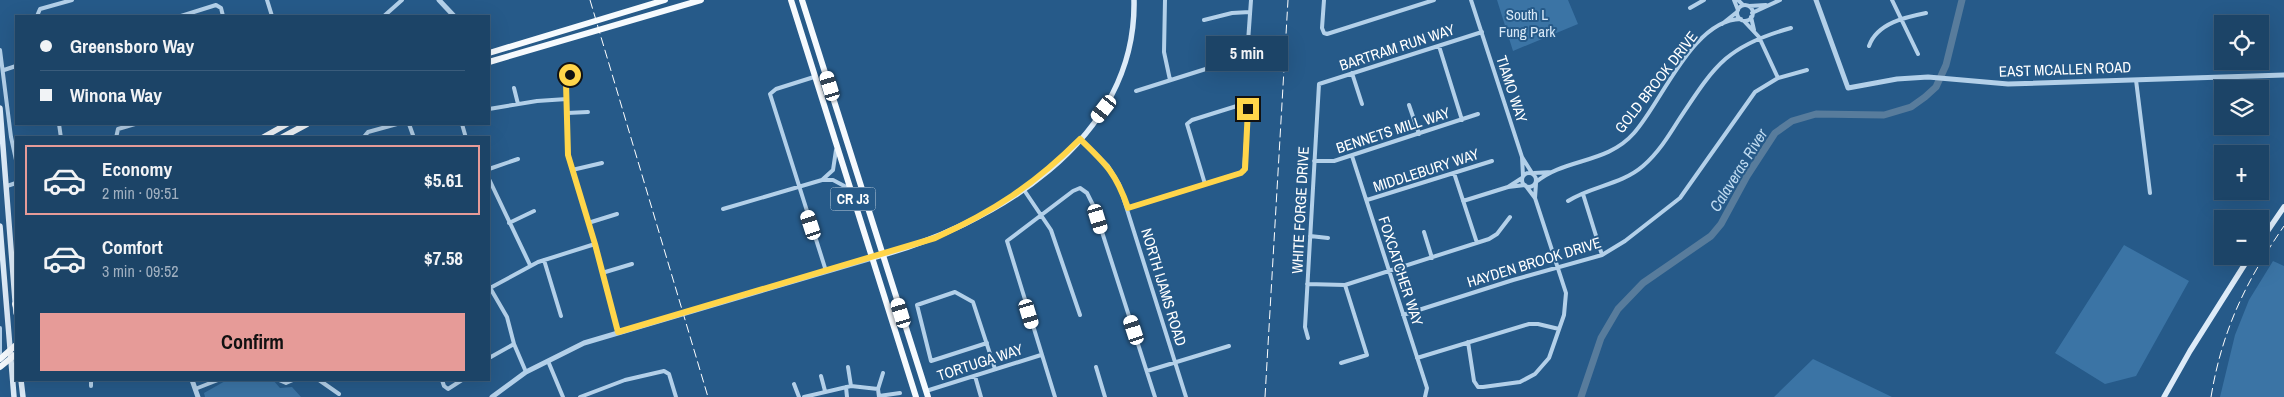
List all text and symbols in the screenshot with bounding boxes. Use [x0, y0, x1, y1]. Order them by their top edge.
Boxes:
park label: South L Fung Park [1499, 4, 1556, 42]
map controls [2214, 15, 2269, 265]
button: locate [2214, 15, 2269, 70]
street label: BARTRAM RUN WAY [1337, 18, 1458, 76]
street label: GOLD BROOK DRIVE [1610, 27, 1702, 137]
text: Greensboro Way [70, 33, 194, 59]
callout: 5 min [1207, 36, 1289, 72]
text: 5 min [1230, 42, 1264, 64]
street label: TIAMO WAY [1491, 53, 1533, 126]
street label: EAST MCALLEN ROAD [1998, 56, 2132, 82]
route start [559, 64, 581, 86]
car [818, 69, 841, 103]
button: layers [2214, 80, 2269, 135]
text: Winona Way [70, 82, 162, 108]
car [1088, 93, 1119, 125]
route end [1237, 98, 1259, 120]
street label: BENNETS MILL WAY [1333, 101, 1453, 158]
water label: Calaveras River [1704, 124, 1773, 216]
street label: MIDDLEBURY WAY [1370, 143, 1482, 197]
button: + [2214, 145, 2269, 200]
street label: WHITE FORGE DRIVE [1286, 146, 1314, 274]
text: Economy [102, 156, 172, 182]
icon: car [42, 158, 87, 203]
text: $5.61 [424, 167, 463, 193]
text: 2 min · 09:51 [102, 182, 179, 204]
road number: CR J3 [830, 188, 876, 210]
car [1086, 202, 1109, 236]
car [799, 208, 822, 242]
button: − [2214, 210, 2269, 265]
street label: FOXCATCHER WAY [1373, 214, 1429, 329]
street label: NORTH IJAMS ROAD [1136, 226, 1192, 349]
street label: HAYDEN BROOK DRIVE [1464, 232, 1604, 292]
text: Comfort [102, 234, 163, 260]
icon: car [42, 236, 87, 281]
text: $7.58 [424, 245, 463, 271]
text: 3 min · 09:52 [102, 260, 179, 282]
car [889, 296, 912, 330]
car [1017, 297, 1040, 331]
button: Confirm [40, 313, 465, 371]
car [1122, 313, 1145, 347]
street label: TORTUGA WAY [934, 338, 1026, 386]

